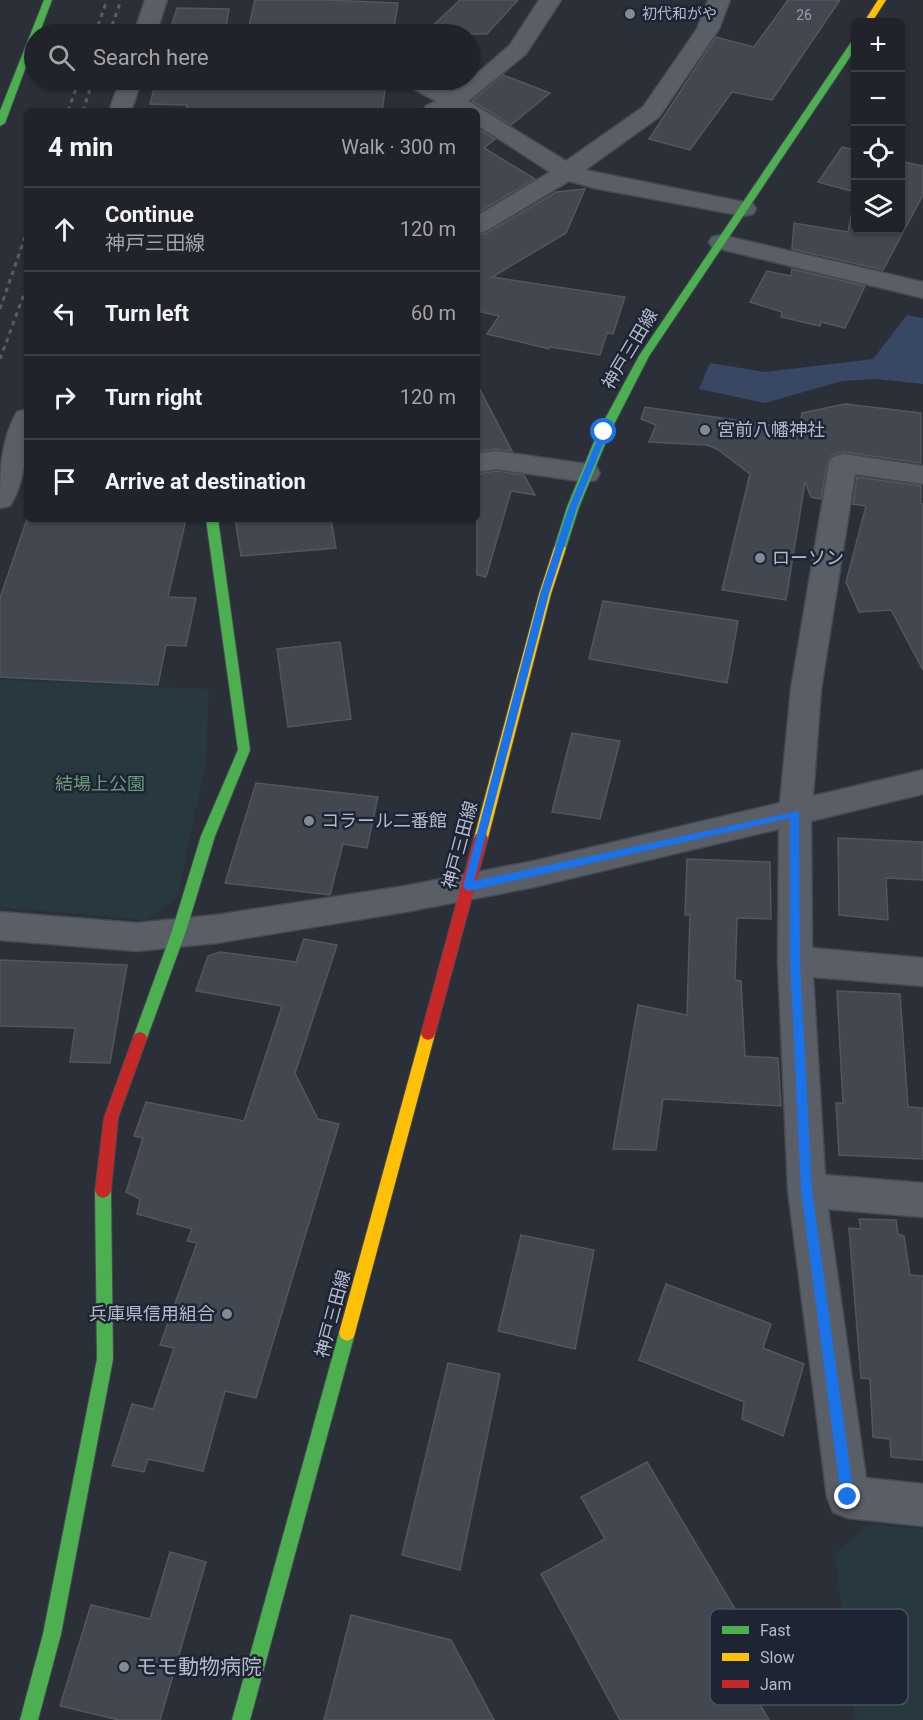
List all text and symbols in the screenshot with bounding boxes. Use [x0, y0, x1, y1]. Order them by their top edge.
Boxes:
place label: 初代和がや [642, 5, 717, 23]
marker: 初代和がや [623, 7, 637, 21]
house number: 26 [796, 7, 812, 23]
map controls [851, 18, 905, 234]
button: + [851, 18, 905, 72]
search box [24, 24, 480, 90]
icon: search [45, 41, 78, 74]
text: Search here [93, 45, 209, 70]
button: − [851, 72, 905, 126]
button: locate [851, 126, 905, 180]
text: 4 min [48, 132, 113, 162]
text: Walk · 300 m [341, 135, 456, 159]
button: layers [851, 180, 905, 234]
text: Continue [105, 202, 194, 227]
icon: ahead [48, 213, 81, 246]
text: 120 m [400, 217, 456, 241]
text: 神戸三田線 [105, 231, 205, 255]
icon: left [48, 297, 81, 330]
text: Turn left [105, 301, 189, 326]
text: 60 m [411, 301, 456, 325]
street label: 神戸三田線 [597, 305, 662, 393]
icon: right [48, 381, 81, 414]
text: Turn right [105, 385, 202, 410]
text: 120 m [400, 385, 456, 409]
route start [590, 418, 616, 444]
place label: 宮前八幡神社 [717, 419, 825, 440]
marker: 宮前八幡神社 [698, 423, 712, 437]
icon: arrive [48, 465, 81, 498]
text: Arrive at destination [105, 469, 306, 494]
place label: ローソン [772, 547, 844, 568]
marker: ローソン [753, 551, 767, 565]
park label: 結場上公園 [55, 773, 145, 794]
street label: 神戸三田線 [438, 799, 481, 891]
place label: コラール二番館 [321, 810, 447, 831]
marker: コラール二番館 [302, 814, 316, 828]
street label: 神戸三田線 [311, 1268, 354, 1360]
place label: 兵庫県信用組合 [89, 1303, 215, 1324]
marker: 兵庫県信用組合 [220, 1307, 234, 1321]
route end [834, 1483, 860, 1509]
legend [710, 1609, 908, 1705]
text: Fast [760, 1621, 791, 1640]
text: Slow [760, 1648, 795, 1667]
place label: モモ動物病院 [136, 1655, 262, 1679]
marker: モモ動物病院 [117, 1660, 131, 1674]
text: Jam [760, 1675, 792, 1694]

